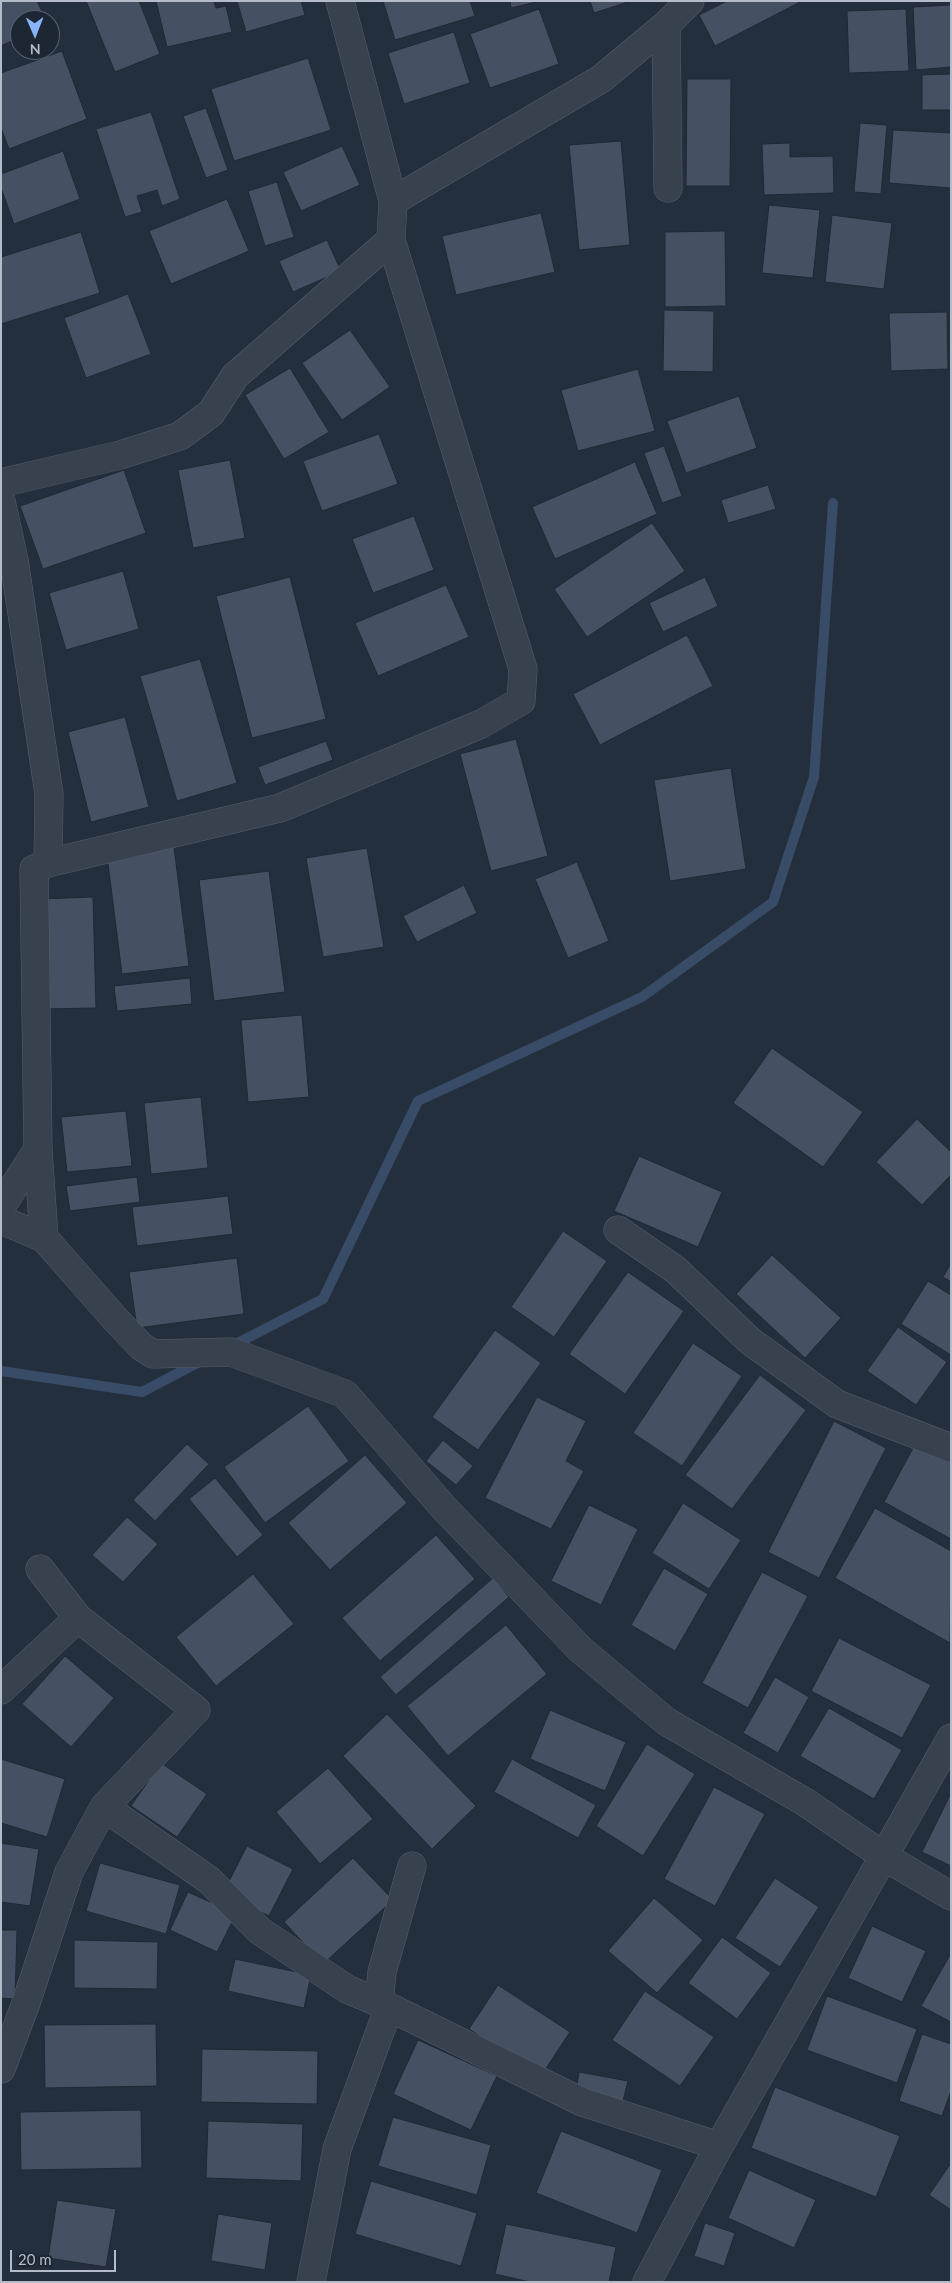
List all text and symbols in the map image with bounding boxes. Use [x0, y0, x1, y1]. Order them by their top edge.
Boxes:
north arrow [10, 10, 60, 60]
text: N [30, 41, 41, 58]
scale bar [12, 2240, 119, 2272]
text: 20 m [18, 2250, 52, 2268]

